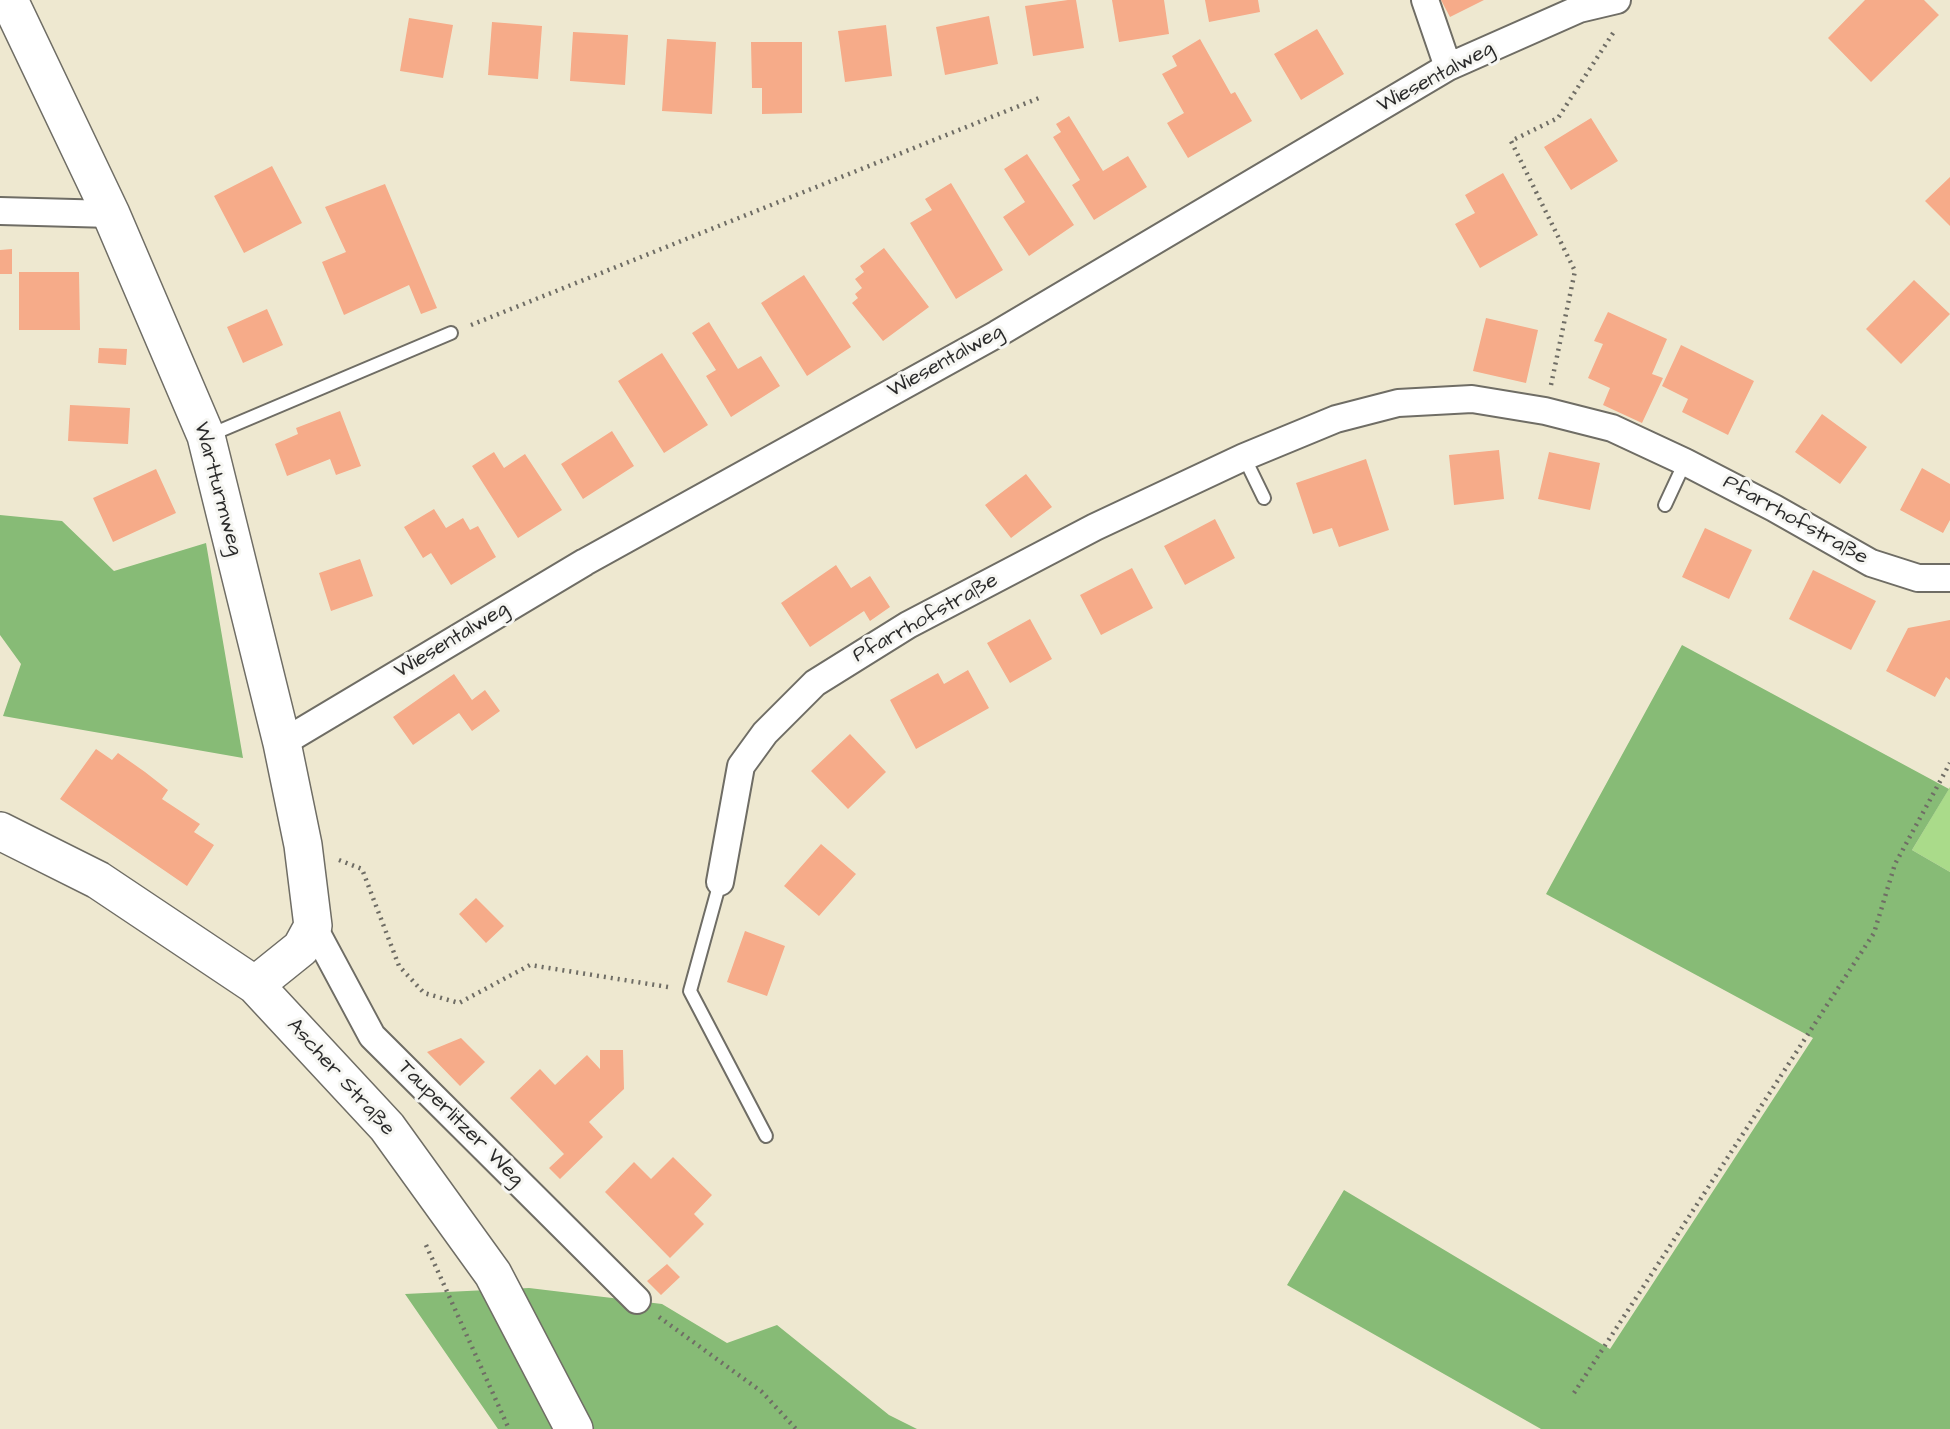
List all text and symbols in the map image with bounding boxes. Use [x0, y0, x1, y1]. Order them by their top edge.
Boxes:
street label: Wiesentalweg [1373, 37, 1499, 119]
street label: Wiesentalweg [884, 320, 1008, 404]
street label: Wartturmweg [187, 420, 247, 558]
street label: Pfarrhofstraße [1718, 471, 1872, 571]
street label: Pfarrhofstraße [849, 569, 1003, 669]
street label: Wiesentalweg [391, 597, 513, 685]
street label: Ascher Straße [281, 1014, 399, 1142]
street label: Tauperlitzer Weg [392, 1056, 528, 1192]

